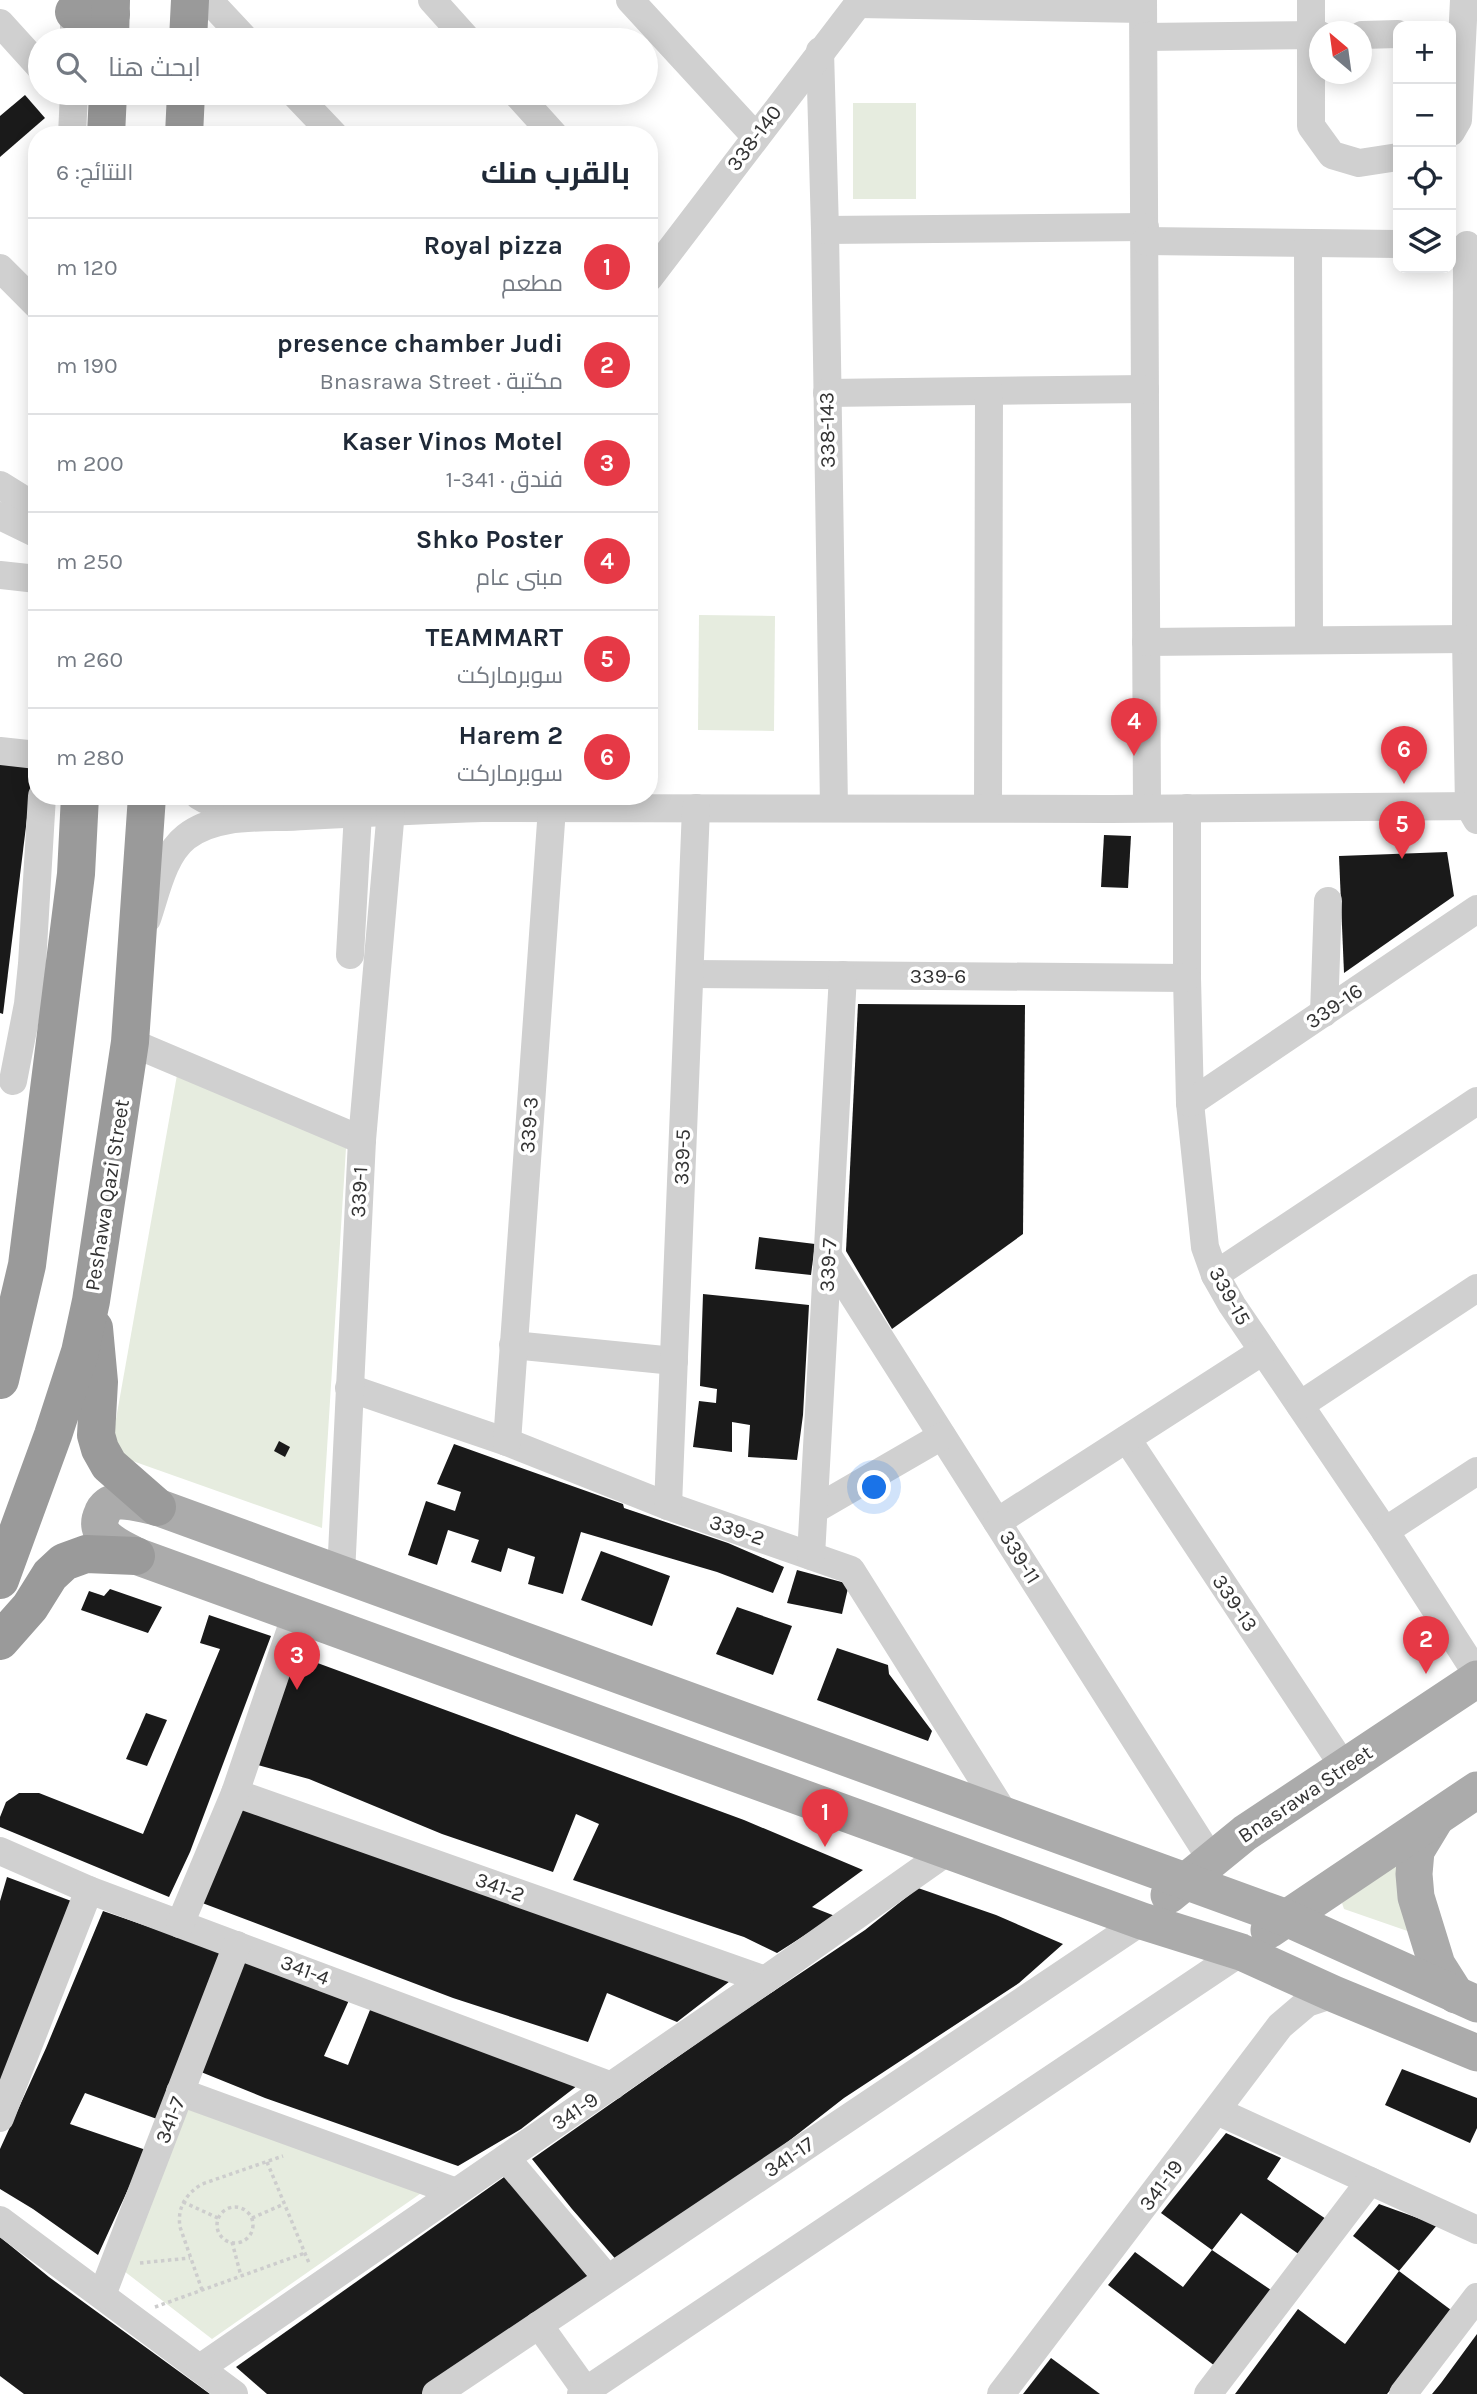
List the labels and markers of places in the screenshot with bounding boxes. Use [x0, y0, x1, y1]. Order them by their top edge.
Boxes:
pin: 4 [1111, 698, 1157, 756]
pin: 6 [1381, 726, 1427, 784]
pin: 5 [1379, 801, 1425, 859]
pin: 2 [1403, 1616, 1449, 1674]
pin: 3 [274, 1632, 320, 1690]
pin: 1 [802, 1789, 848, 1847]

